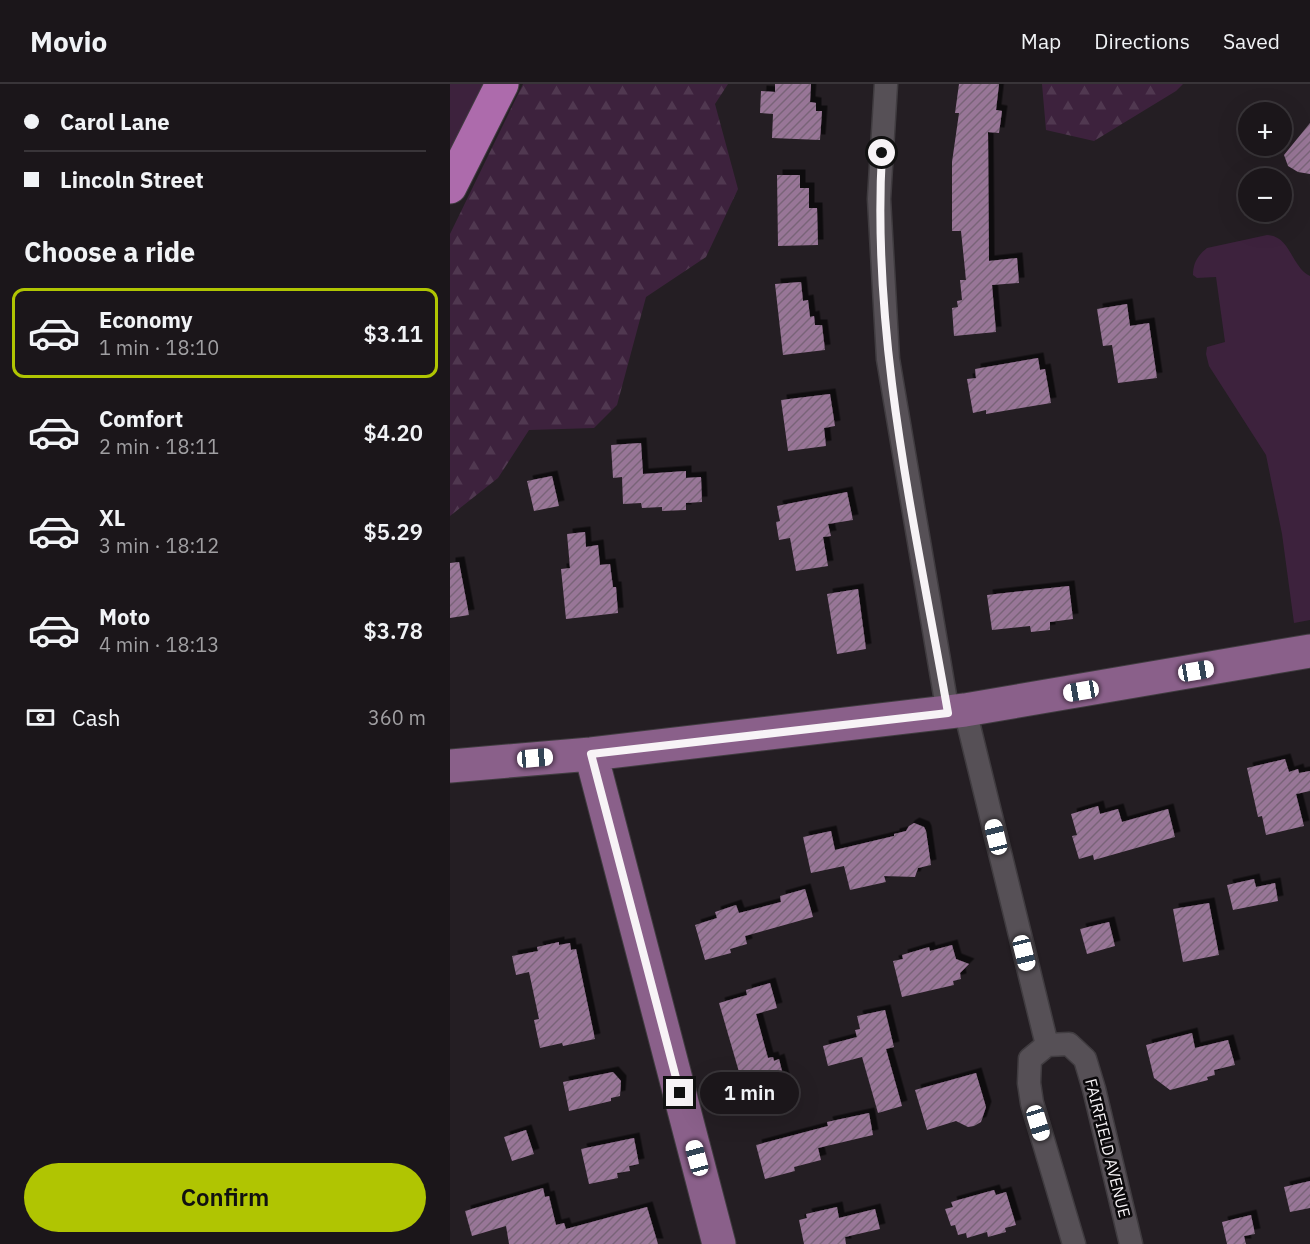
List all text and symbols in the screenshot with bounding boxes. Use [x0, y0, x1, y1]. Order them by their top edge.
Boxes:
text: Movio [30, 23, 107, 60]
text: Map [1021, 27, 1061, 55]
text: Directions [1094, 27, 1190, 55]
text: Saved [1223, 27, 1280, 55]
map controls [1238, 102, 1292, 222]
button: + [1238, 102, 1292, 156]
text: Carol Lane [60, 107, 170, 136]
route start [868, 139, 895, 166]
text: Lincoln Street [60, 165, 204, 194]
button: − [1238, 168, 1292, 222]
text: Choose a ride [24, 234, 195, 269]
text: Economy [99, 305, 193, 334]
icon: car [27, 306, 81, 360]
text: $3.11 [364, 319, 423, 348]
text: 1 min · 18:10 [99, 334, 219, 361]
text: Comfort [99, 404, 183, 433]
icon: car [27, 405, 81, 459]
text: $4.20 [364, 418, 423, 447]
text: 2 min · 18:11 [99, 433, 219, 460]
text: XL [99, 503, 125, 532]
icon: car [27, 504, 81, 558]
text: $5.29 [364, 517, 423, 546]
text: 3 min · 18:12 [99, 532, 219, 559]
text: Moto [99, 602, 150, 631]
icon: car [27, 603, 81, 657]
text: $3.78 [364, 616, 423, 645]
text: 4 min · 18:13 [99, 631, 219, 658]
car [1177, 659, 1215, 683]
car [1062, 679, 1100, 703]
icon: cash [24, 701, 57, 734]
text: Cash [72, 703, 121, 732]
text: 360 m [368, 704, 426, 731]
car [516, 747, 554, 769]
car [983, 817, 1009, 857]
car [1011, 933, 1037, 973]
callout: 1 min [701, 1072, 800, 1114]
street label: FAIRFIELD AVENUE [1081, 1076, 1135, 1220]
route end [666, 1079, 693, 1106]
text: 1 min [724, 1079, 775, 1106]
car [1024, 1103, 1052, 1143]
car [684, 1138, 710, 1178]
button: Confirm [24, 1163, 426, 1232]

